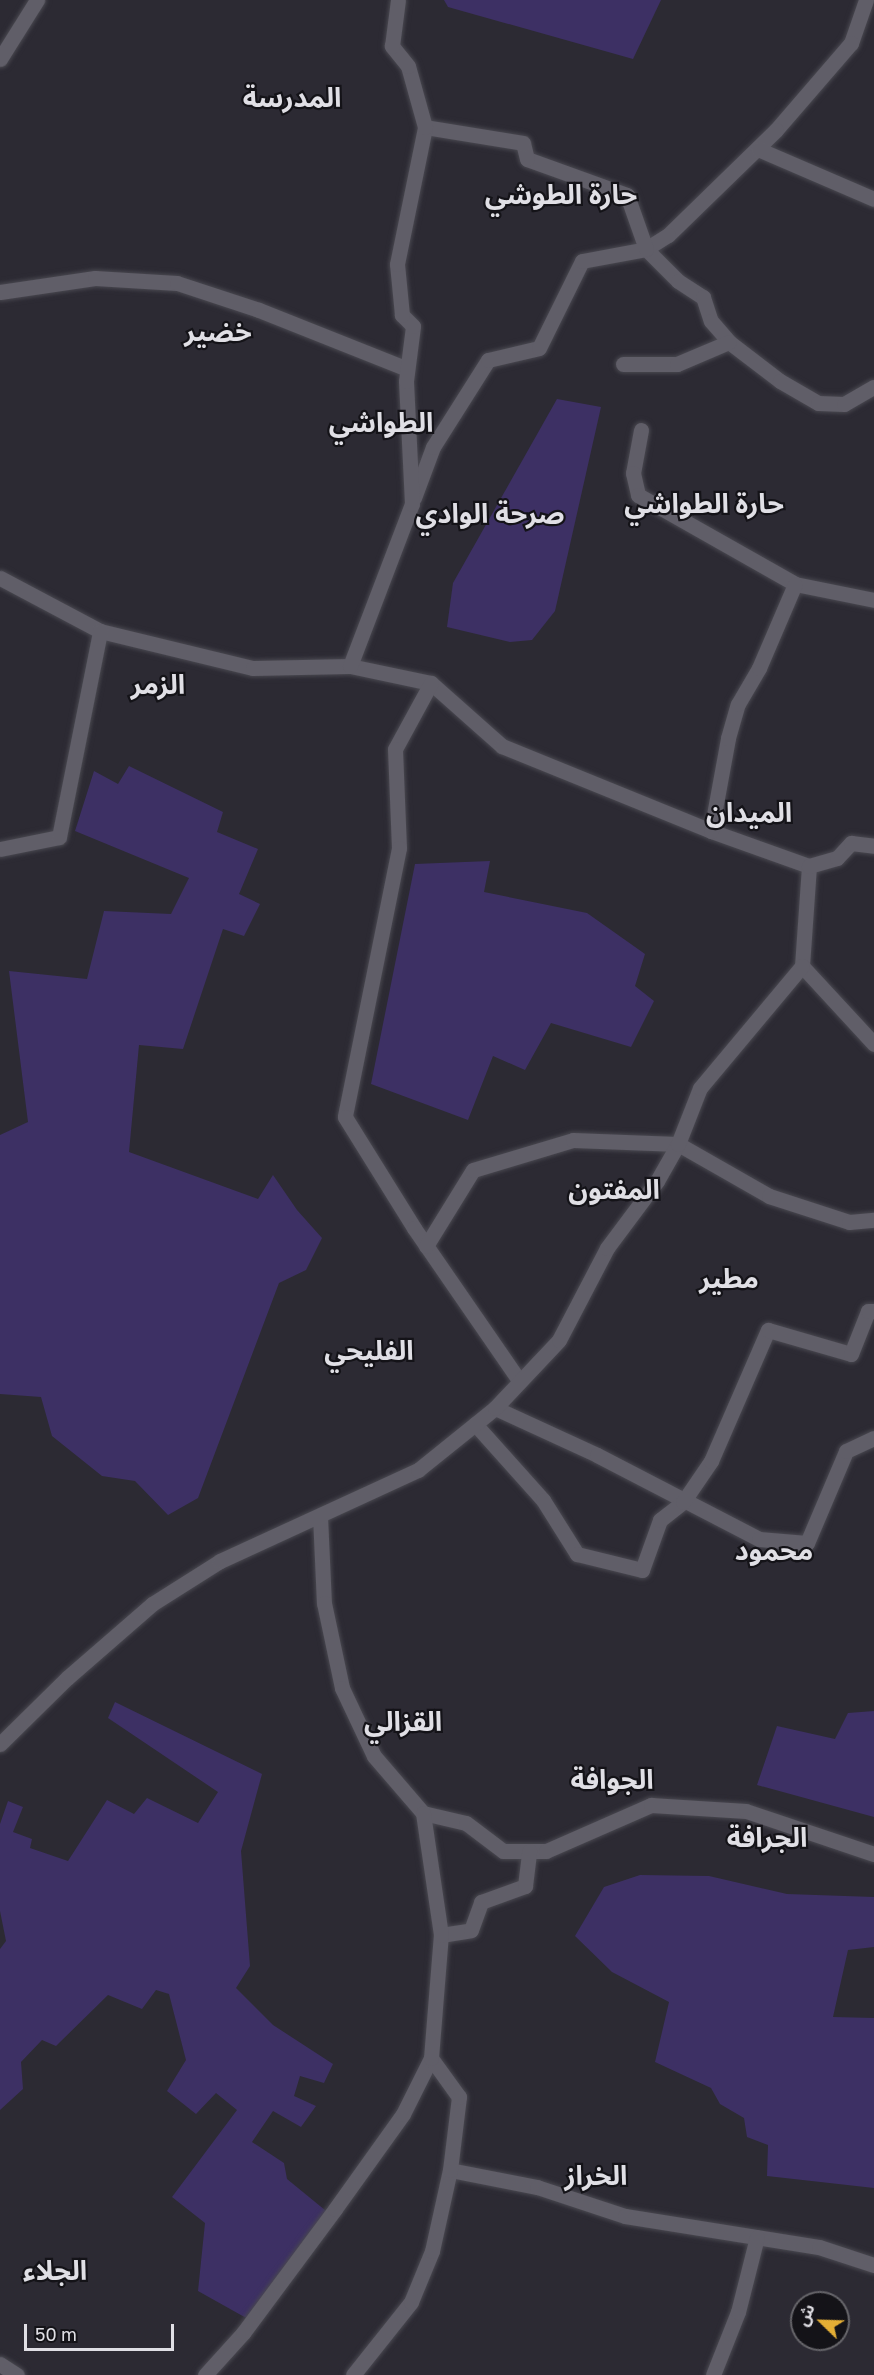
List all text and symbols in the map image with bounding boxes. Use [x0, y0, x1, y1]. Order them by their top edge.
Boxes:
district label: المدرسة [243, 82, 341, 114]
district label: حارة الطوشي [485, 179, 637, 211]
district label: خضير [184, 316, 252, 348]
district label: الطواشي [329, 407, 433, 439]
district label: حارة الطواشي [624, 488, 784, 520]
district label: صرحة الوادي [415, 498, 565, 530]
district label: الزمر [131, 669, 185, 701]
district label: الميدان [706, 797, 792, 829]
district label: المفتون [568, 1174, 660, 1206]
district label: مطير [699, 1263, 759, 1295]
district label: الفليحي [324, 1335, 414, 1367]
district label: محمود [735, 1535, 813, 1567]
district label: القزالي [364, 1706, 442, 1738]
district label: الجوافة [570, 1764, 654, 1796]
district label: الجرافة [727, 1822, 807, 1854]
district label: الخراز [565, 2160, 627, 2192]
district label: الجلاء [23, 2255, 87, 2287]
north arrow [790, 2291, 850, 2351]
text: ش [792, 2301, 819, 2329]
scale bar [27, 2312, 177, 2350]
text: 50 m [35, 2323, 77, 2345]

